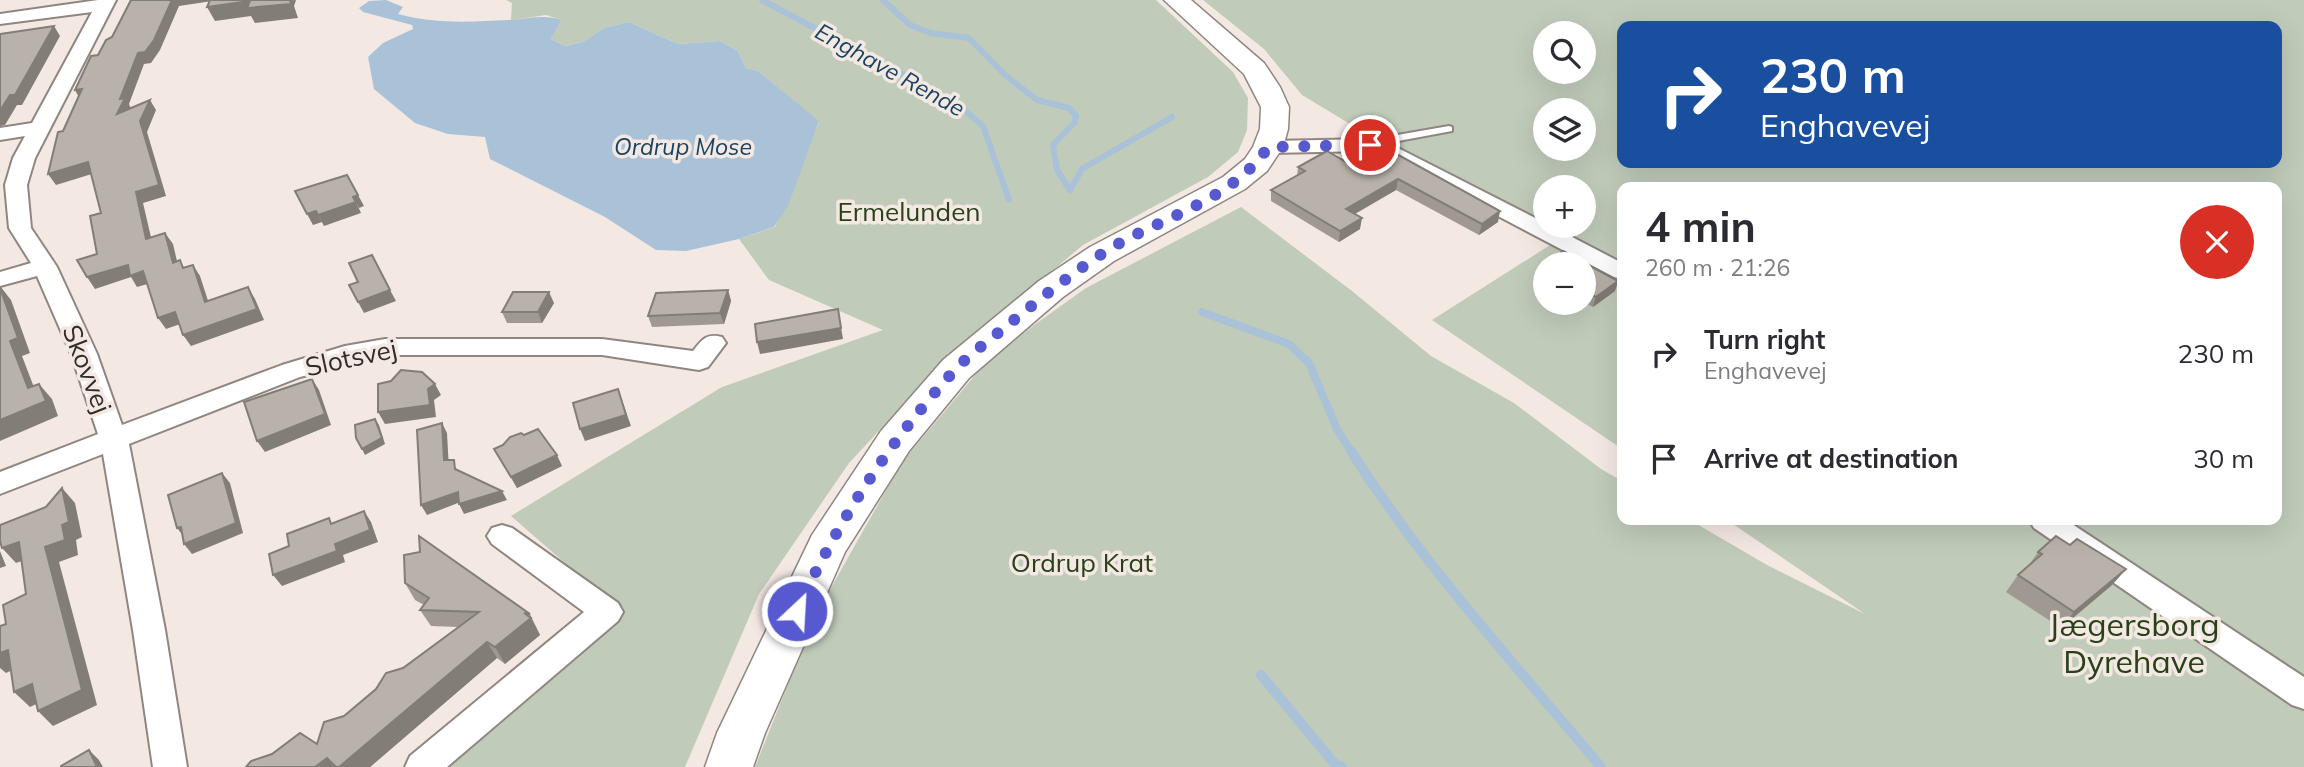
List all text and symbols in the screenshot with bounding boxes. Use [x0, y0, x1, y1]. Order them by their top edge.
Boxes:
water label: Enghave Rende [810, 17, 970, 123]
map controls [1533, 21, 1596, 315]
button: search [1533, 21, 1596, 84]
text: 230 m [1760, 44, 1906, 105]
icon: right [1645, 49, 1736, 140]
button: layers [1533, 98, 1596, 161]
text: Enghavevej [1760, 105, 1930, 145]
pin [1340, 115, 1400, 175]
icon: arrive [1351, 126, 1389, 164]
water label: Ordrup Mose [614, 132, 752, 161]
button: + [1533, 175, 1596, 238]
park label: Ermelunden [837, 195, 981, 228]
text: 4 min [1645, 200, 1756, 253]
button: close [2180, 205, 2254, 279]
button: − [1533, 252, 1596, 315]
text: 260 m · 21:26 [1645, 253, 1790, 282]
street label: Skovvej [56, 320, 119, 418]
text: Turn right [1704, 323, 1825, 356]
street label: Slotsvej [302, 332, 400, 383]
icon: right [1645, 335, 1683, 373]
text: 230 m [2178, 337, 2254, 370]
text: Enghavevej [1704, 356, 1826, 385]
icon: arrive [1645, 440, 1683, 478]
text: Arrive at destination [1704, 442, 1959, 475]
text: 30 m [2193, 442, 2254, 475]
park label: Ordrup Krat [1011, 546, 1153, 579]
position arrow [760, 574, 834, 648]
park label: Jægersborg Dyrehave [2049, 604, 2219, 681]

